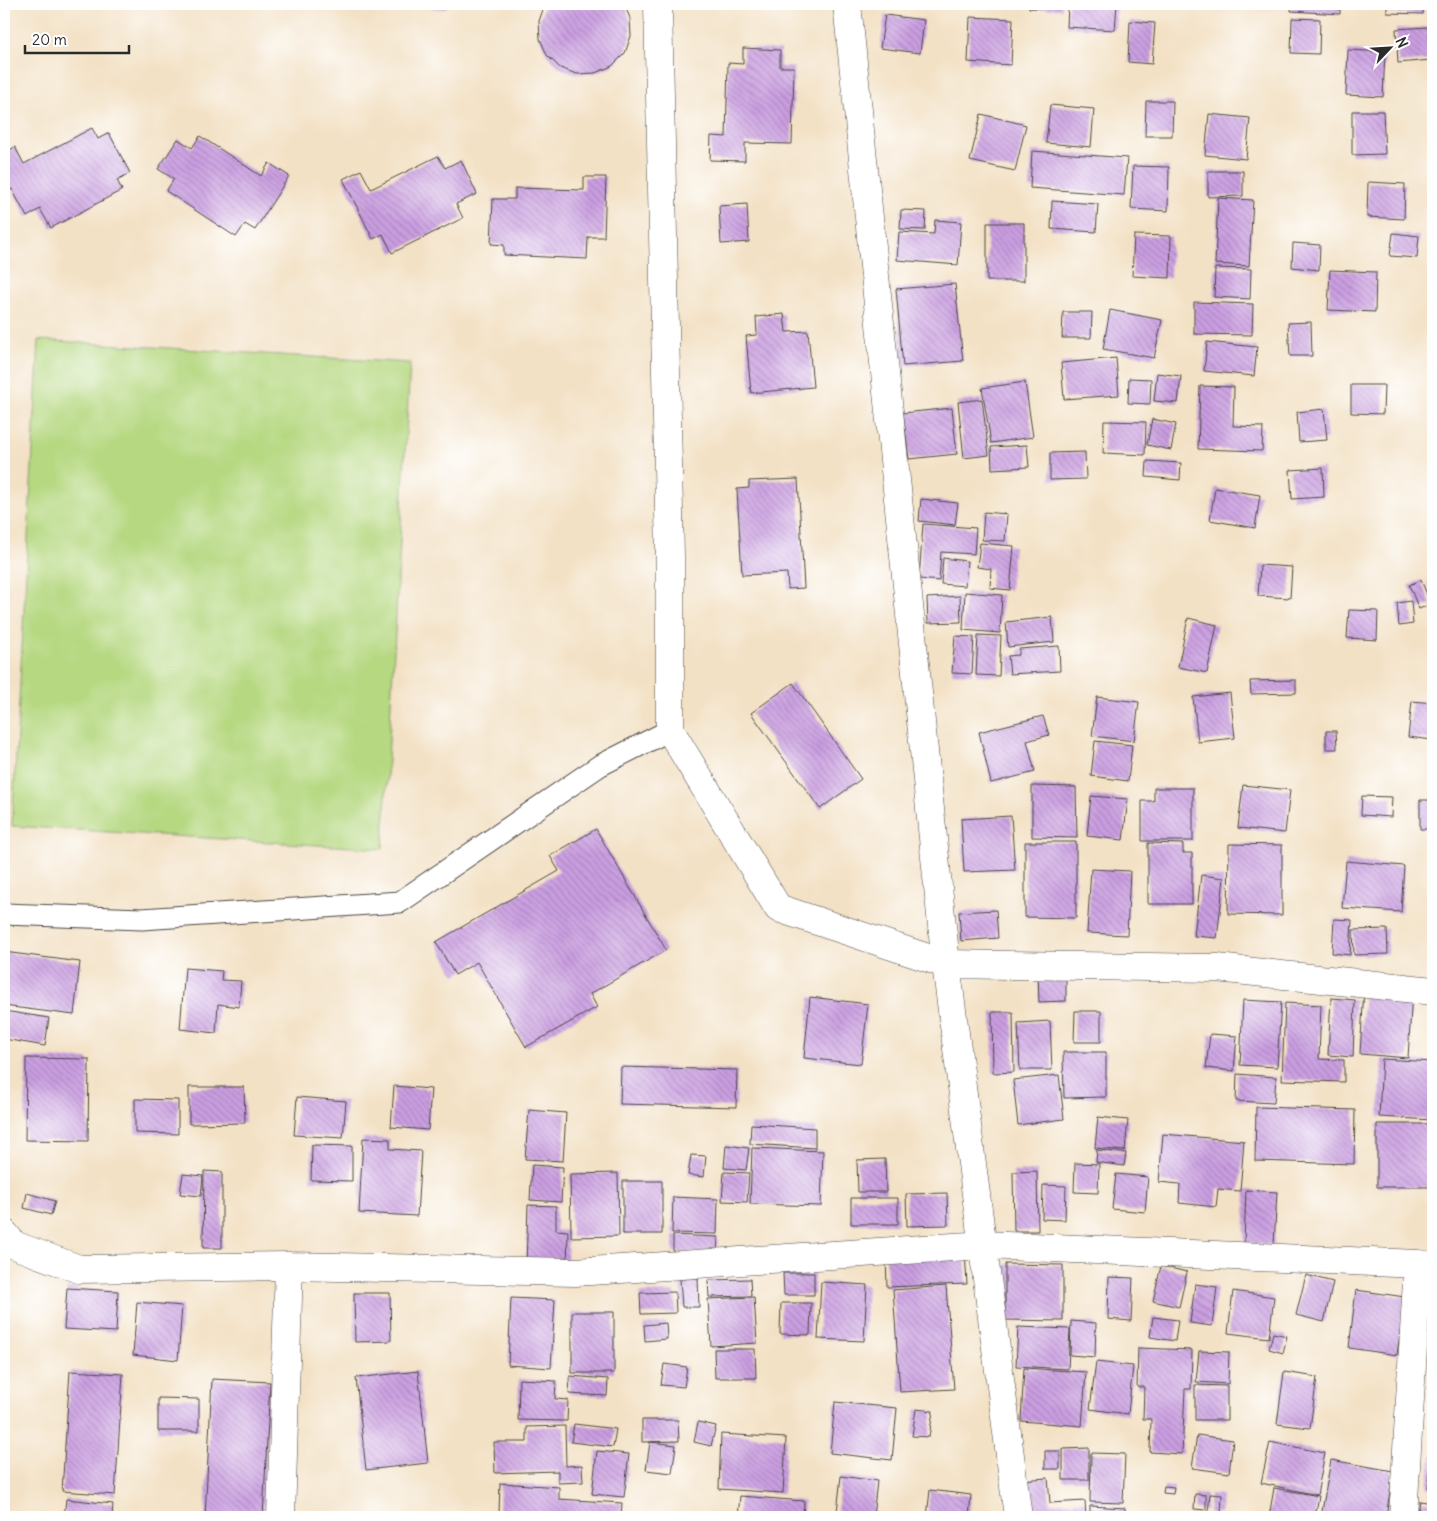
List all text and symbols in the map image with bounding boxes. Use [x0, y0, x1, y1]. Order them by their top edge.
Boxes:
scale bar [25, 22, 129, 54]
north arrow [1364, 22, 1414, 72]
text: 20 m [32, 30, 67, 49]
text: N [1392, 34, 1412, 51]

